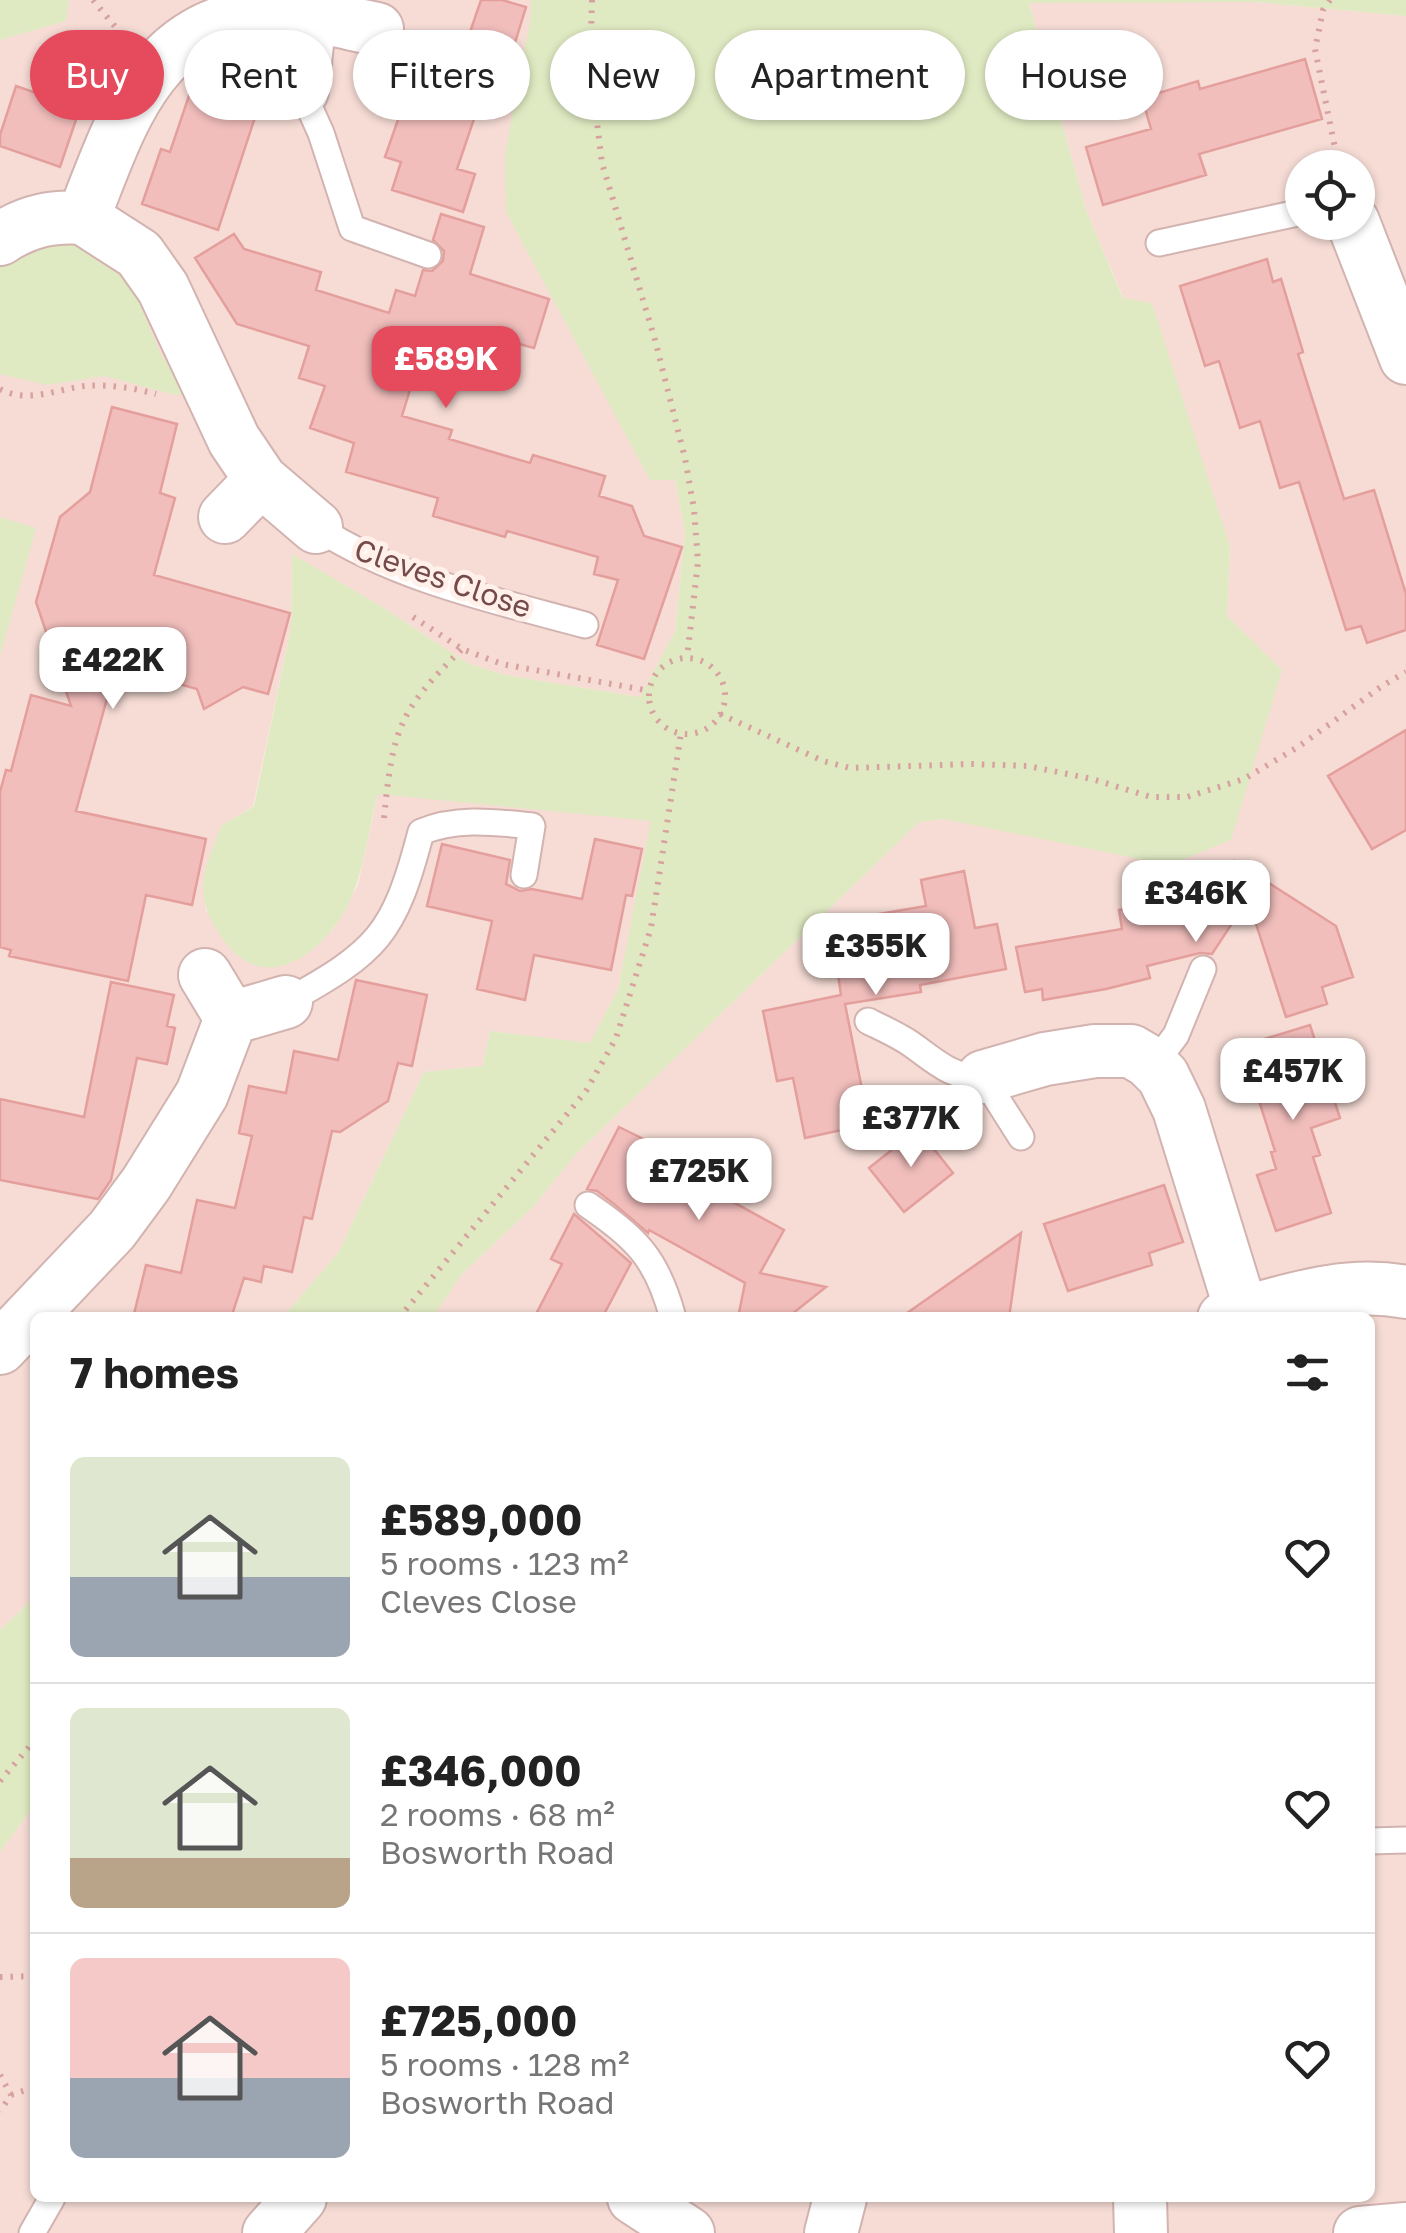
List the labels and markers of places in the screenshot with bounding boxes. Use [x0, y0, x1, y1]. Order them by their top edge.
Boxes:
pin: £589K [376, 326, 516, 411]
pin: £422K [43, 627, 183, 712]
pin: £346K [1126, 860, 1266, 945]
pin: £355K [806, 913, 946, 998]
pin: £457K [1223, 1038, 1363, 1123]
pin: £377K [841, 1085, 981, 1170]
pin: £725K [629, 1138, 769, 1223]

